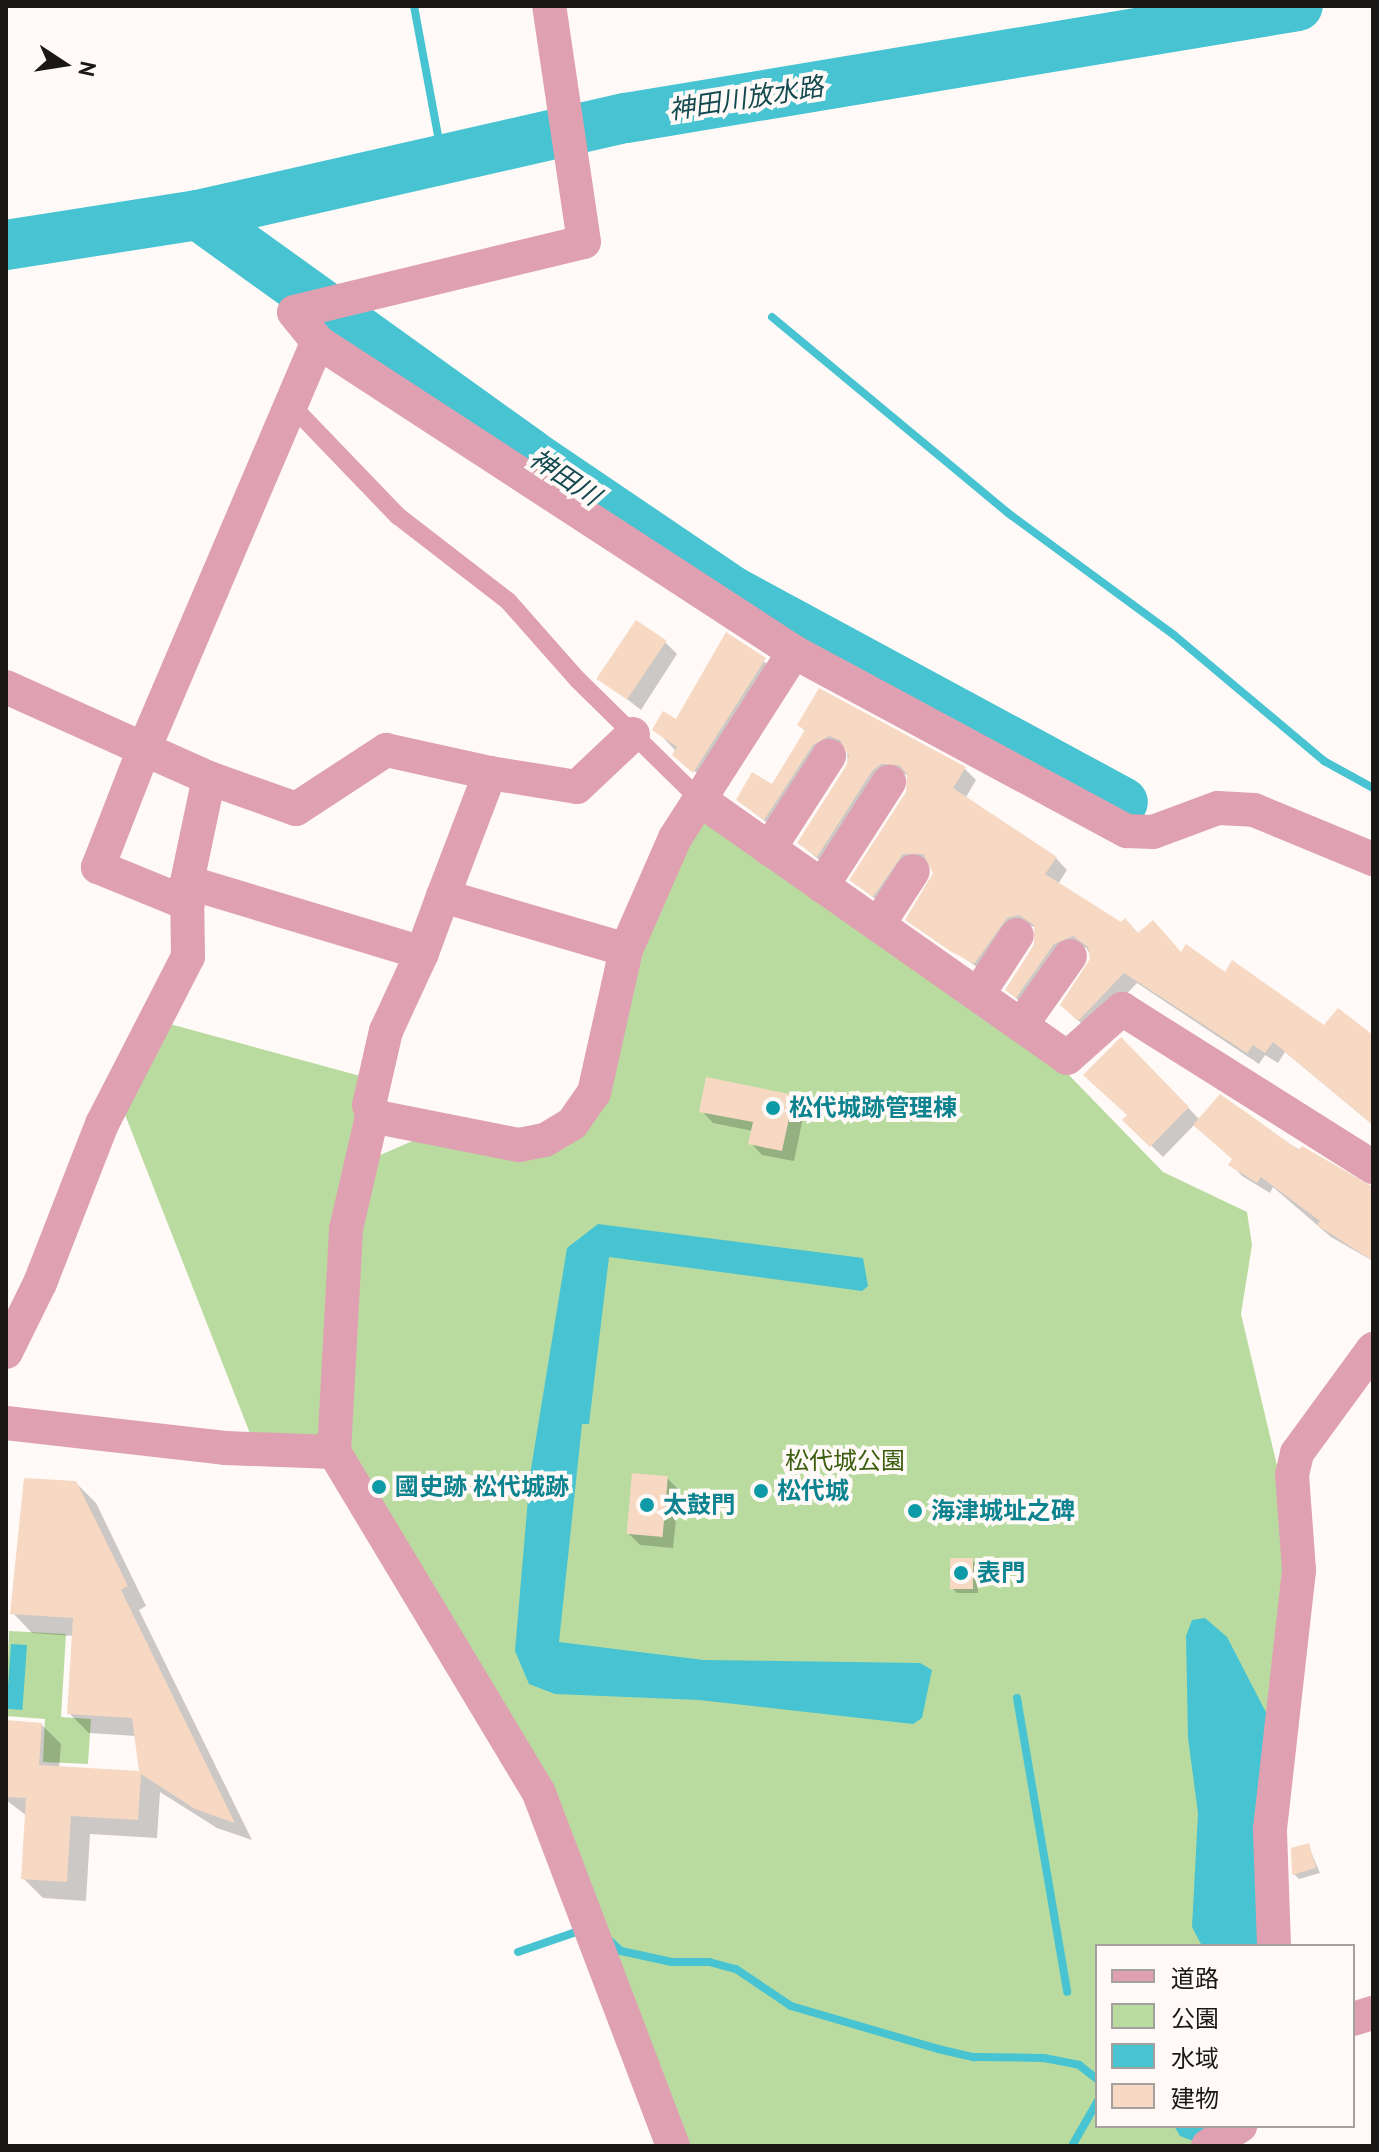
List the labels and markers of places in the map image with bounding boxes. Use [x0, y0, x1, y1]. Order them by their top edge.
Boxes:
place label: 松代城跡管理棟 [789, 1094, 957, 1122]
marker: 松代城跡管理棟 [764, 1099, 782, 1117]
place label: 國史跡 松代城跡 [395, 1473, 569, 1501]
place label: 松代城 [777, 1477, 849, 1505]
marker: 國史跡 松代城跡 [370, 1478, 388, 1496]
marker: 松代城 [752, 1482, 770, 1500]
place label: 太鼓門 [663, 1491, 735, 1519]
marker: 太鼓門 [638, 1496, 656, 1514]
place label: 海津城址之碑 [931, 1497, 1075, 1525]
marker: 海津城址之碑 [906, 1502, 924, 1520]
place label: 表門 [977, 1559, 1025, 1587]
marker: 表門 [952, 1564, 970, 1582]

